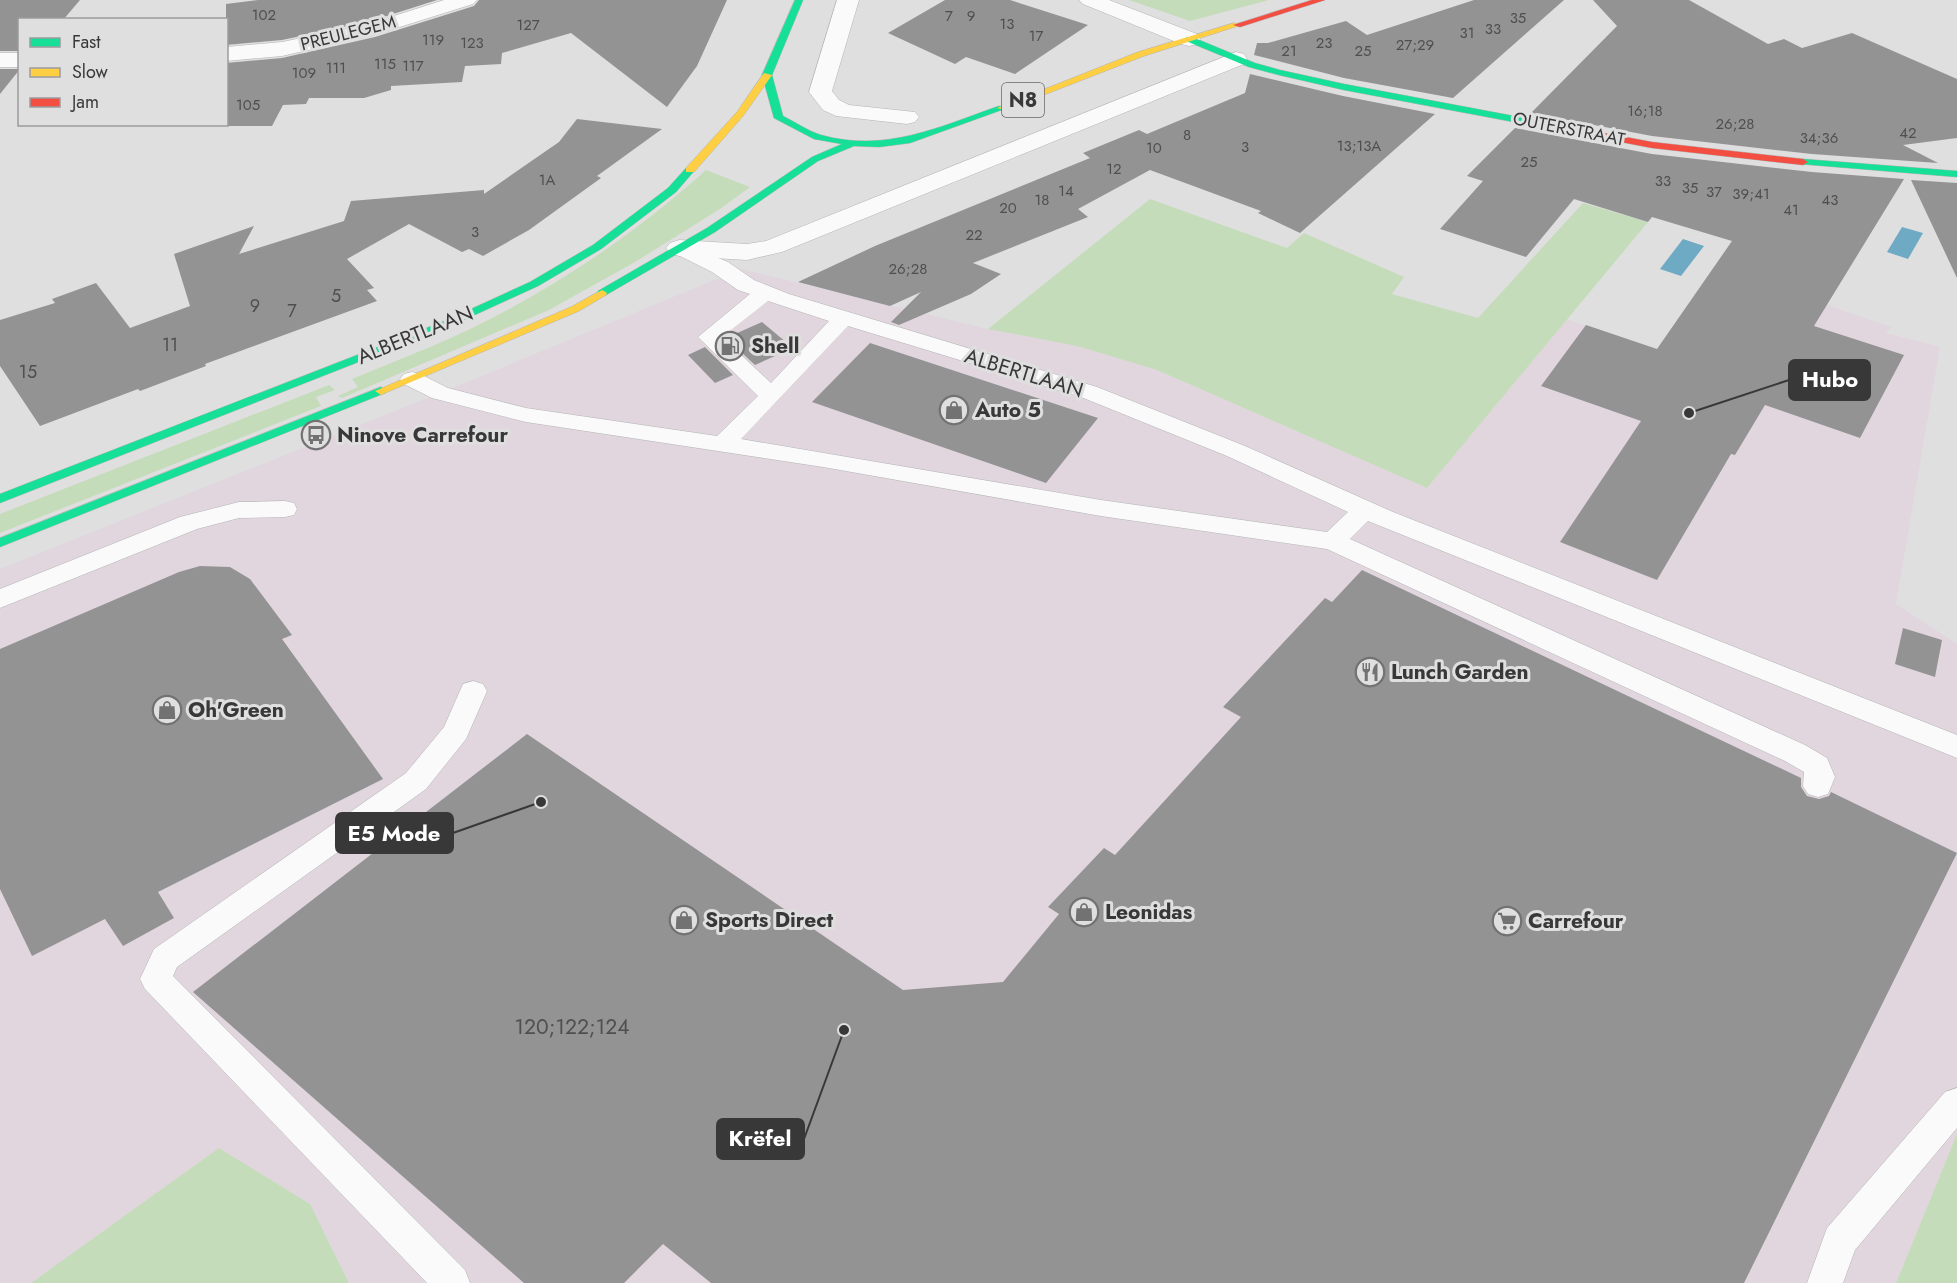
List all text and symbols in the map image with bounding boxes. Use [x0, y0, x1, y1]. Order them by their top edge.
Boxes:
house number: 102 [252, 4, 276, 26]
house number: 7 [945, 5, 953, 27]
house number: 9 [967, 5, 975, 27]
house number: 35 [1510, 7, 1526, 29]
street label: PREULEGEM [298, 9, 398, 57]
house number: 13 [1000, 13, 1014, 35]
house number: 127 [516, 14, 540, 36]
legend [18, 18, 228, 126]
house number: 33 [1485, 18, 1501, 40]
house number: 31 [1460, 22, 1474, 44]
house number: 17 [1029, 25, 1043, 47]
text: Fast [72, 29, 101, 55]
house number: 119 [422, 29, 444, 51]
house number: 123 [460, 32, 484, 54]
house number: 23 [1316, 32, 1332, 54]
house number: 27;29 [1396, 34, 1434, 56]
house number: 21 [1281, 40, 1297, 62]
house number: 25 [1355, 40, 1372, 62]
house number: 115 [374, 53, 396, 75]
house number: 117 [402, 55, 424, 77]
house number: 111 [326, 57, 346, 79]
text: Slow [72, 59, 109, 85]
house number: 109 [292, 62, 316, 84]
road number: N8 [1002, 83, 1044, 117]
text: Jam [70, 89, 99, 115]
house number: 105 [236, 94, 260, 116]
house number: 16;18 [1627, 100, 1663, 122]
street label: OUTERSTRAAT [1511, 105, 1628, 153]
house number: 26;28 [1716, 113, 1754, 135]
house number: 42 [1899, 122, 1917, 144]
house number: 8 [1183, 124, 1191, 146]
house number: 34;36 [1800, 127, 1838, 149]
house number: 13;13A [1337, 135, 1381, 157]
house number: 3 [1241, 136, 1249, 158]
house number: 10 [1146, 137, 1162, 159]
house number: 25 [1521, 151, 1538, 173]
house number: 12 [1106, 158, 1122, 180]
house number: 1A [539, 169, 555, 191]
house number: 33 [1655, 170, 1671, 192]
house number: 35 [1682, 177, 1698, 199]
house number: 14 [1058, 180, 1074, 202]
house number: 37 [1706, 181, 1722, 203]
house number: 39;41 [1732, 183, 1770, 205]
house number: 18 [1035, 189, 1049, 211]
house number: 43 [1822, 189, 1838, 211]
house number: 20 [999, 197, 1017, 219]
house number: 41 [1783, 199, 1799, 221]
house number: 3 [471, 221, 479, 243]
house number: 22 [965, 224, 983, 246]
house number: 26;28 [889, 258, 927, 280]
house number: 5 [331, 283, 341, 309]
house number: 9 [250, 293, 260, 319]
house number: 7 [287, 298, 297, 324]
street label: ALBERTLAAN [352, 298, 478, 372]
fuel station icon: Shell [714, 330, 746, 362]
place label: Shell [751, 331, 799, 361]
house number: 11 [162, 332, 178, 358]
street label: ALBERTLAAN [961, 341, 1087, 405]
house number: 15 [19, 359, 37, 385]
callout: Hubo [1789, 360, 1870, 400]
text: Hubo [1802, 363, 1858, 395]
shop icon: Auto 5 [938, 394, 970, 426]
place label: Auto 5 [974, 395, 1041, 425]
bus stop icon: Ninove Carrefour [300, 419, 332, 451]
place label: Ninove Carrefour [337, 420, 508, 450]
restaurant icon: Lunch Garden [1354, 656, 1386, 688]
place label: Lunch Garden [1391, 657, 1529, 687]
shop icon: Oh'Green [151, 694, 183, 726]
place label: Oh'Green [188, 695, 284, 725]
callout: E5 Mode [336, 813, 453, 853]
text: E5 Mode [348, 817, 440, 849]
shop icon: Leonidas [1068, 896, 1100, 928]
place label: Leonidas [1105, 897, 1193, 927]
shop icon: Sports Direct [668, 904, 700, 936]
place label: Sports Direct [705, 905, 834, 935]
supermarket icon: Carrefour [1491, 905, 1523, 937]
place label: Carrefour [1528, 906, 1624, 936]
house number: 120;122;124 [515, 1012, 629, 1042]
callout: Krëfel [717, 1119, 804, 1159]
text: Krëfel [729, 1122, 791, 1154]

